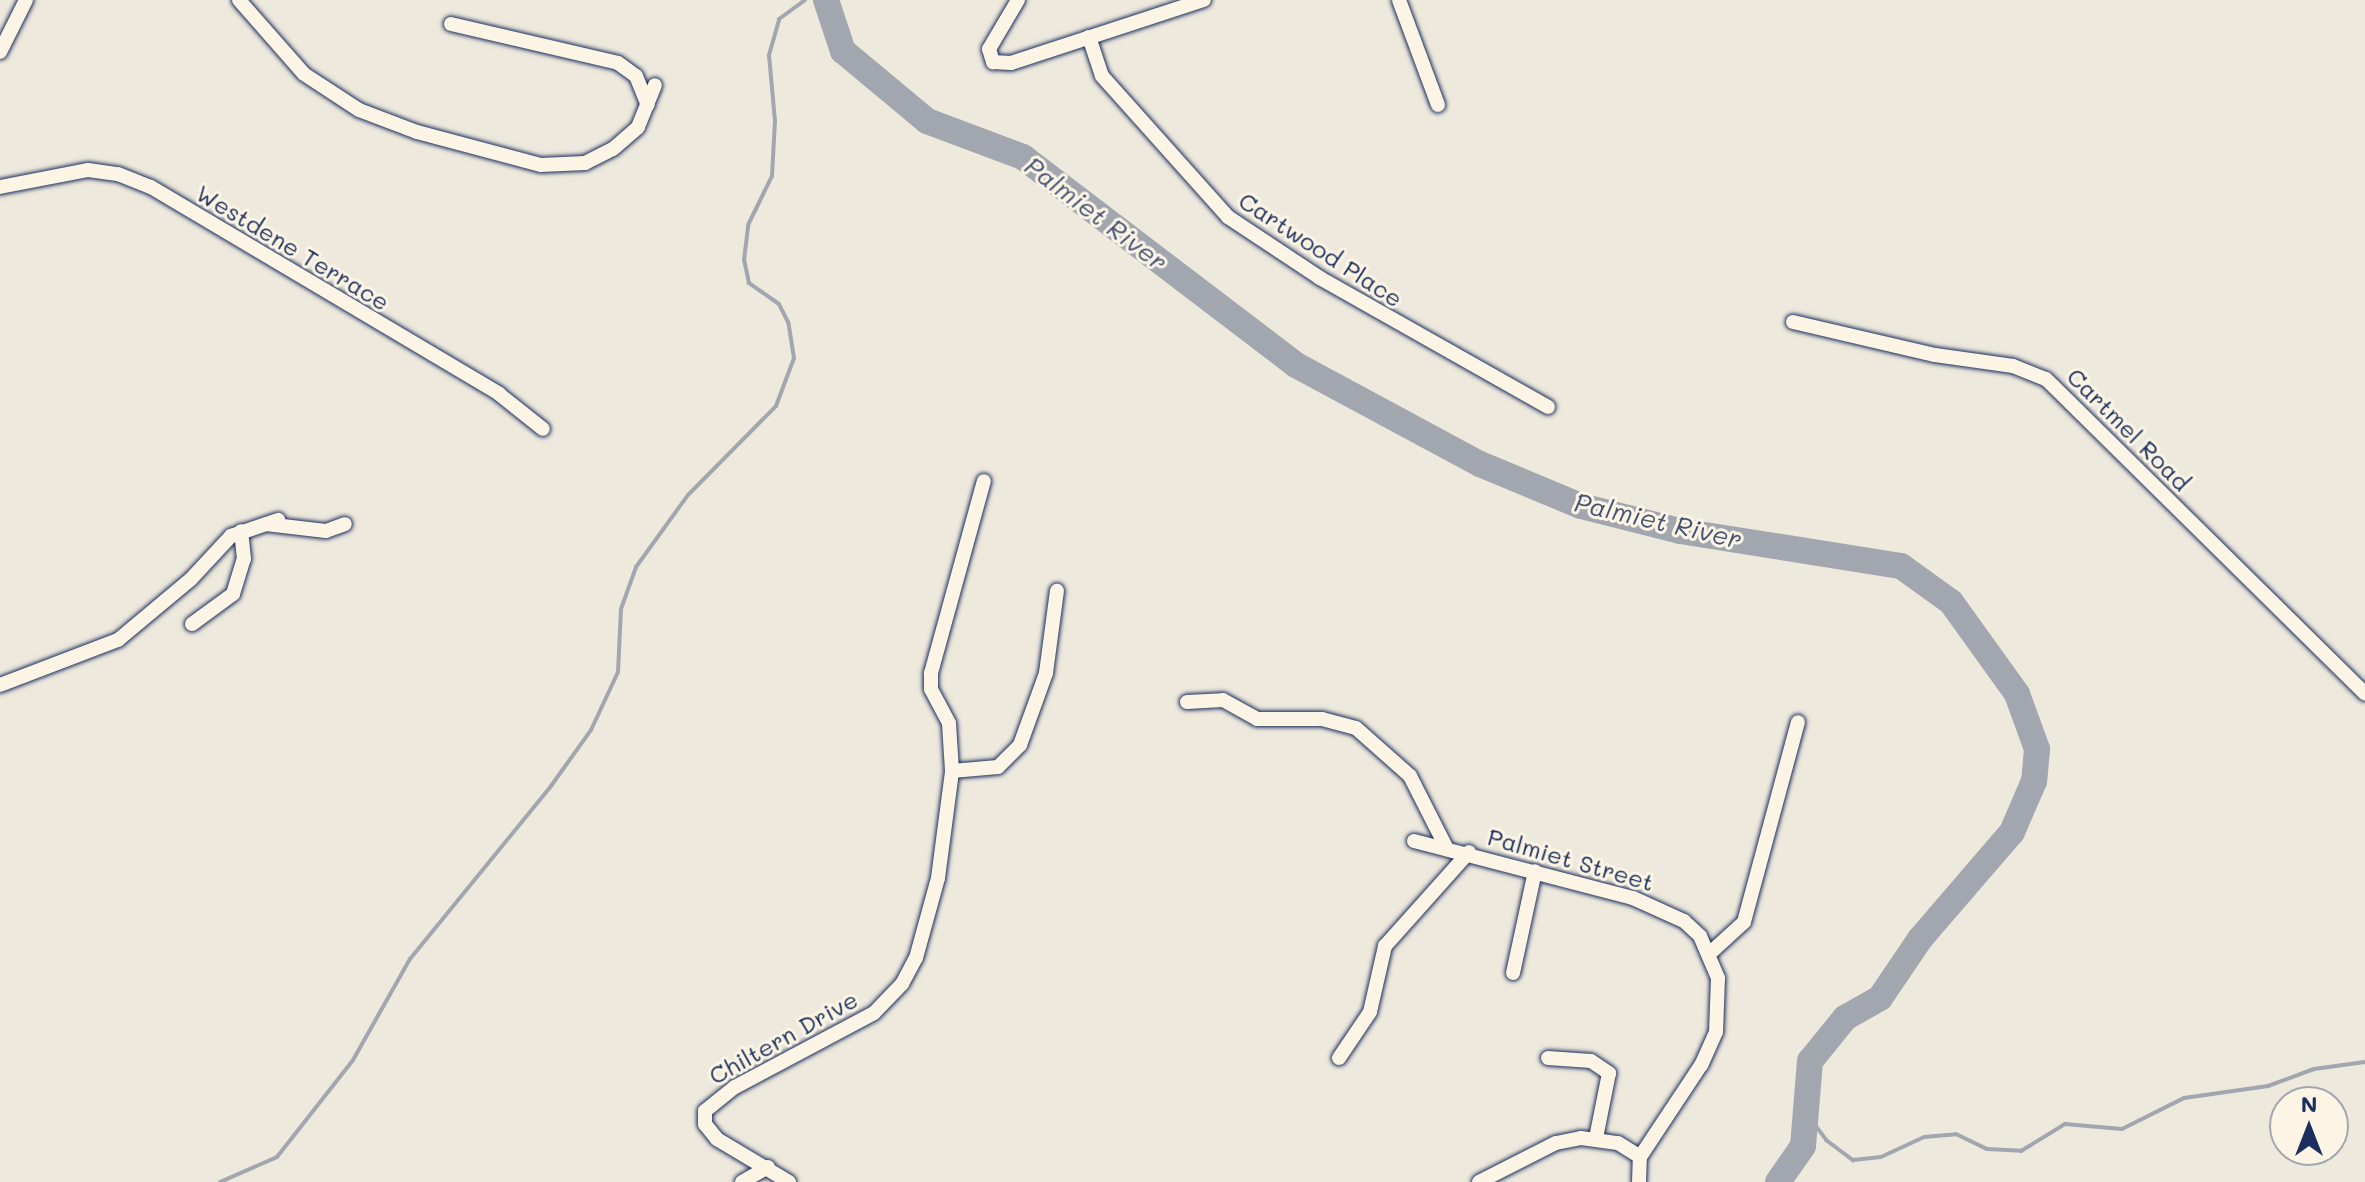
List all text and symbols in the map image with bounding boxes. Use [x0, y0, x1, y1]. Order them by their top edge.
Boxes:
water label: Palmiet River [1018, 150, 1174, 278]
street label: Westdene Terrace [191, 178, 395, 316]
street label: Cartwood Place [1234, 185, 1408, 313]
street label: Cartmel Road [2061, 361, 2197, 497]
water label: Palmiet River [1571, 487, 1745, 555]
street label: Palmiet Street [1485, 822, 1657, 896]
street label: Chiltern Drive [703, 984, 863, 1090]
north arrow [2269, 1086, 2349, 1166]
text: N [2301, 1089, 2317, 1118]

